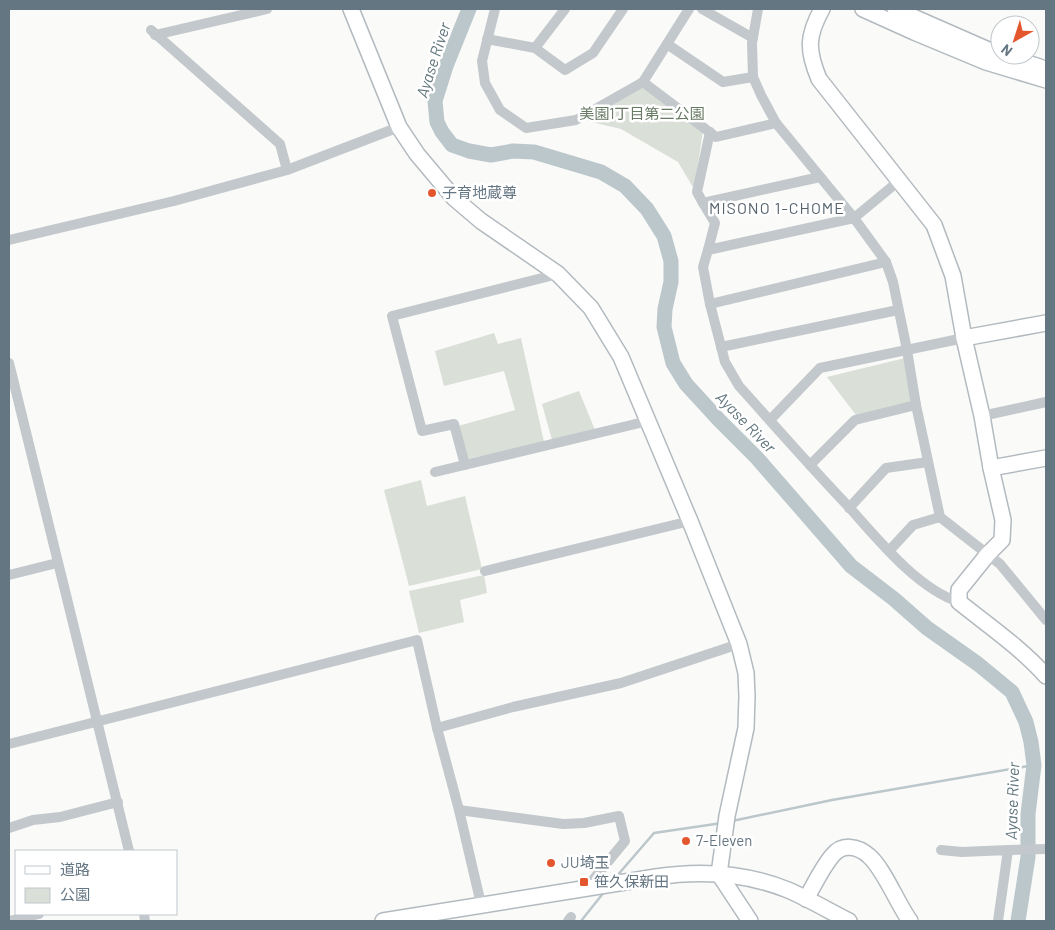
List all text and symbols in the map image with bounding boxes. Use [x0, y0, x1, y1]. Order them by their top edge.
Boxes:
north arrow [990, 15, 1040, 65]
water label: Ayase River [412, 19, 454, 100]
text: N [998, 41, 1015, 60]
park label: 美園1丁目第二公園 [579, 104, 705, 122]
place label: 子育地蔵尊 [442, 183, 517, 201]
marker: 子育地蔵尊 [426, 187, 438, 199]
district label: MISONO 1-CHOME [709, 198, 845, 217]
water label: Ayase River [713, 387, 781, 457]
water label: Ayase River [1001, 761, 1022, 840]
place label: 7-Eleven [696, 831, 752, 849]
marker: 7-Eleven [680, 835, 692, 847]
legend [15, 850, 178, 915]
place label: JU埼玉 [561, 853, 609, 871]
marker: JU埼玉 [545, 857, 557, 869]
text: 道路 [60, 860, 90, 878]
place label: 笹久保新田 [594, 872, 669, 890]
marker: 笹久保新田 [578, 876, 590, 888]
text: 公園 [60, 885, 90, 903]

